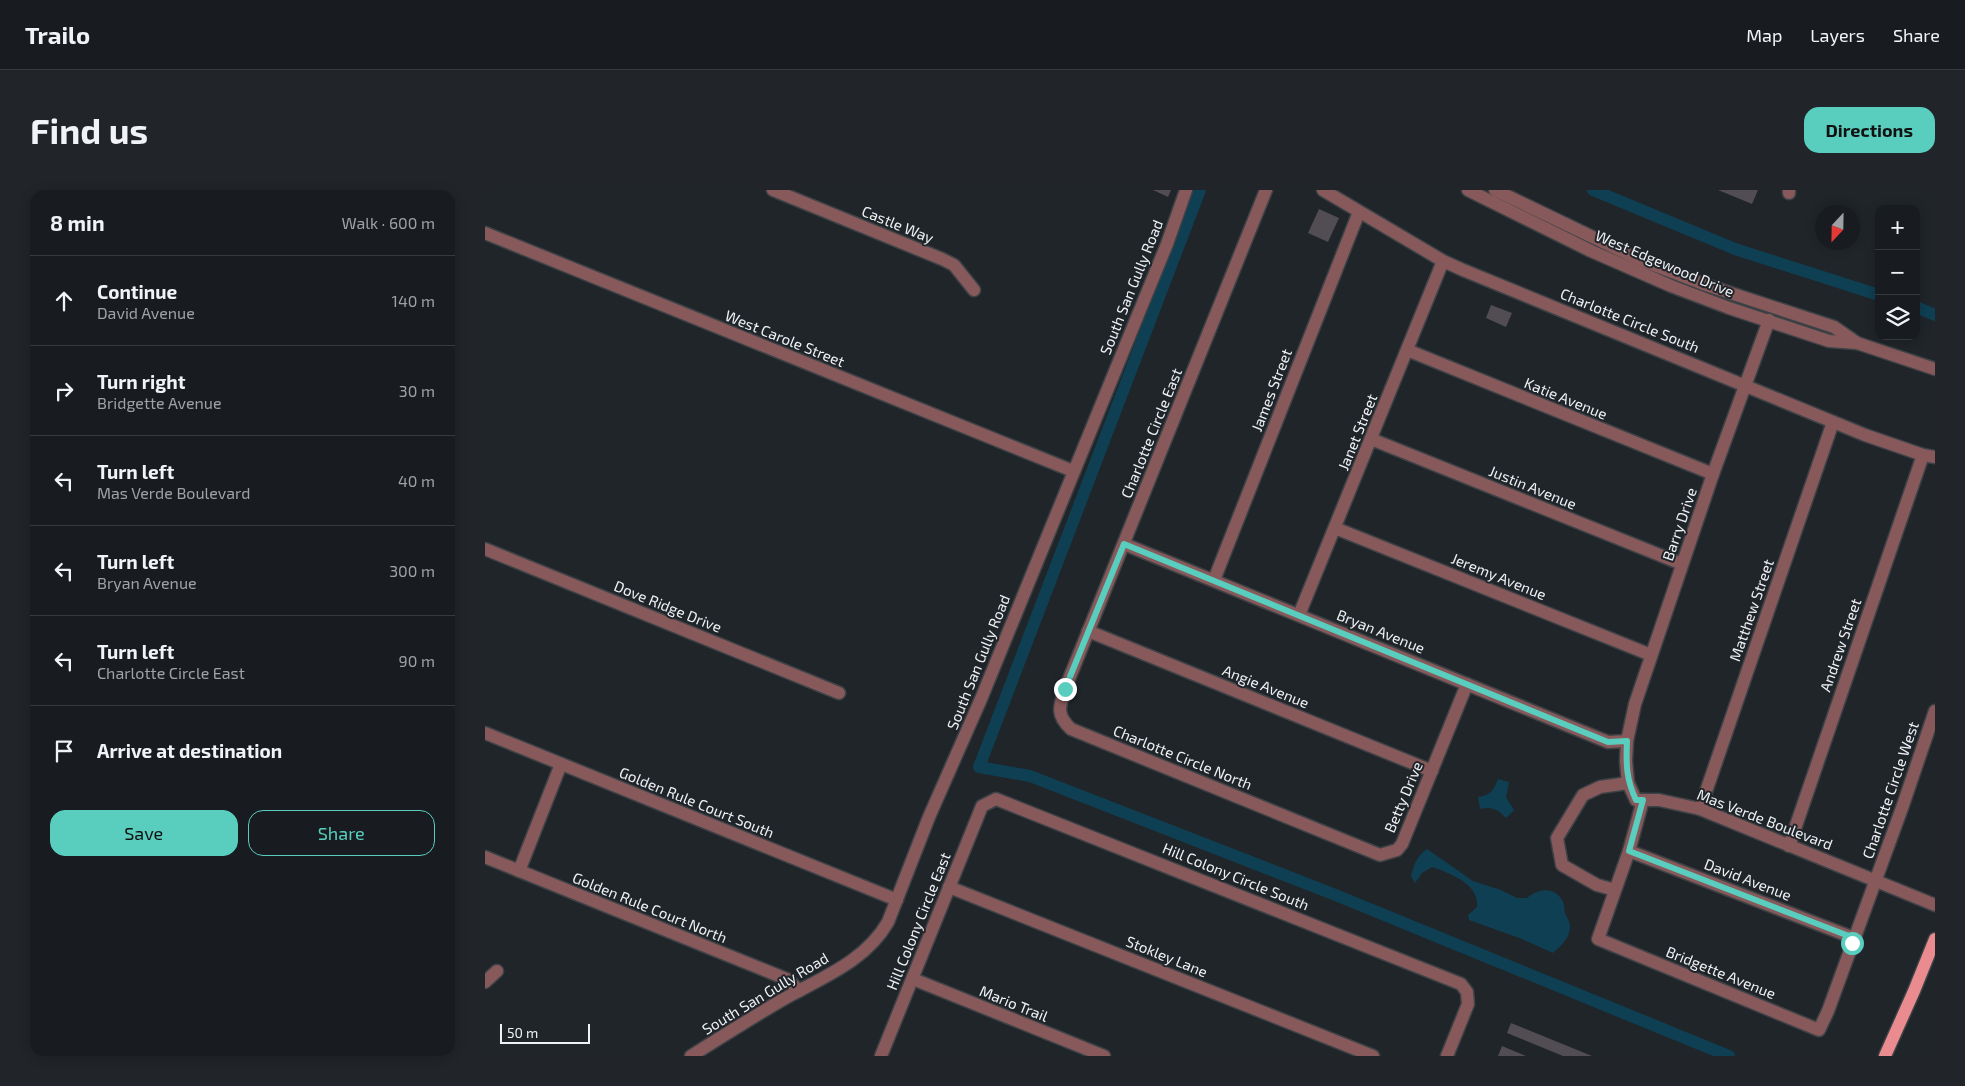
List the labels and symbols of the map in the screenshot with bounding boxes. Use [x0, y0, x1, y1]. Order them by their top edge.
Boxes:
street label: Castle Way [859, 201, 937, 247]
north arrow [1815, 205, 1860, 250]
street label: South San Gully Road [1096, 217, 1166, 357]
street label: West Edgewood Drive [1593, 226, 1737, 300]
street label: Charlotte Circle South [1558, 284, 1702, 356]
street label: West Carole Street [723, 306, 848, 370]
street label: James Street [1247, 346, 1295, 434]
street label: Charlotte Circle East [1117, 365, 1185, 501]
street label: Katie Avenue [1522, 373, 1610, 423]
street label: Janet Street [1334, 391, 1381, 473]
street label: Justin Avenue [1487, 461, 1579, 513]
street label: Barry Drive [1658, 485, 1700, 563]
street label: Jeremy Avenue [1449, 549, 1549, 603]
street label: Matthew Street [1725, 556, 1777, 663]
street label: Dove Ridge Drive [612, 576, 724, 636]
street label: South San Gully Road [943, 592, 1013, 732]
street label: Andrew Street [1816, 596, 1864, 694]
street label: Bryan Avenue [1334, 605, 1428, 657]
street label: Angie Avenue [1220, 661, 1312, 711]
route end [1054, 678, 1077, 701]
street label: Charlotte Circle West [1858, 719, 1922, 861]
street label: Charlotte Circle North [1111, 721, 1255, 793]
street label: Betty Drive [1380, 759, 1426, 835]
street label: Golden Rule Court South [617, 763, 777, 841]
street label: Mas Verde Boulevard [1695, 785, 1835, 853]
street label: Hill Colony Circle South [1160, 838, 1312, 914]
street label: Hill Colony Circle East [882, 849, 954, 992]
street label: David Avenue [1702, 854, 1794, 904]
street label: Golden Rule Court North [570, 868, 730, 946]
street label: Stokley Lane [1124, 931, 1210, 981]
route start [1841, 932, 1864, 955]
street label: Bridgette Avenue [1664, 942, 1778, 1002]
street label: South San Gully Road [699, 948, 831, 1038]
street label: Mario Trail [977, 981, 1051, 1025]
scale bar [500, 1021, 590, 1044]

